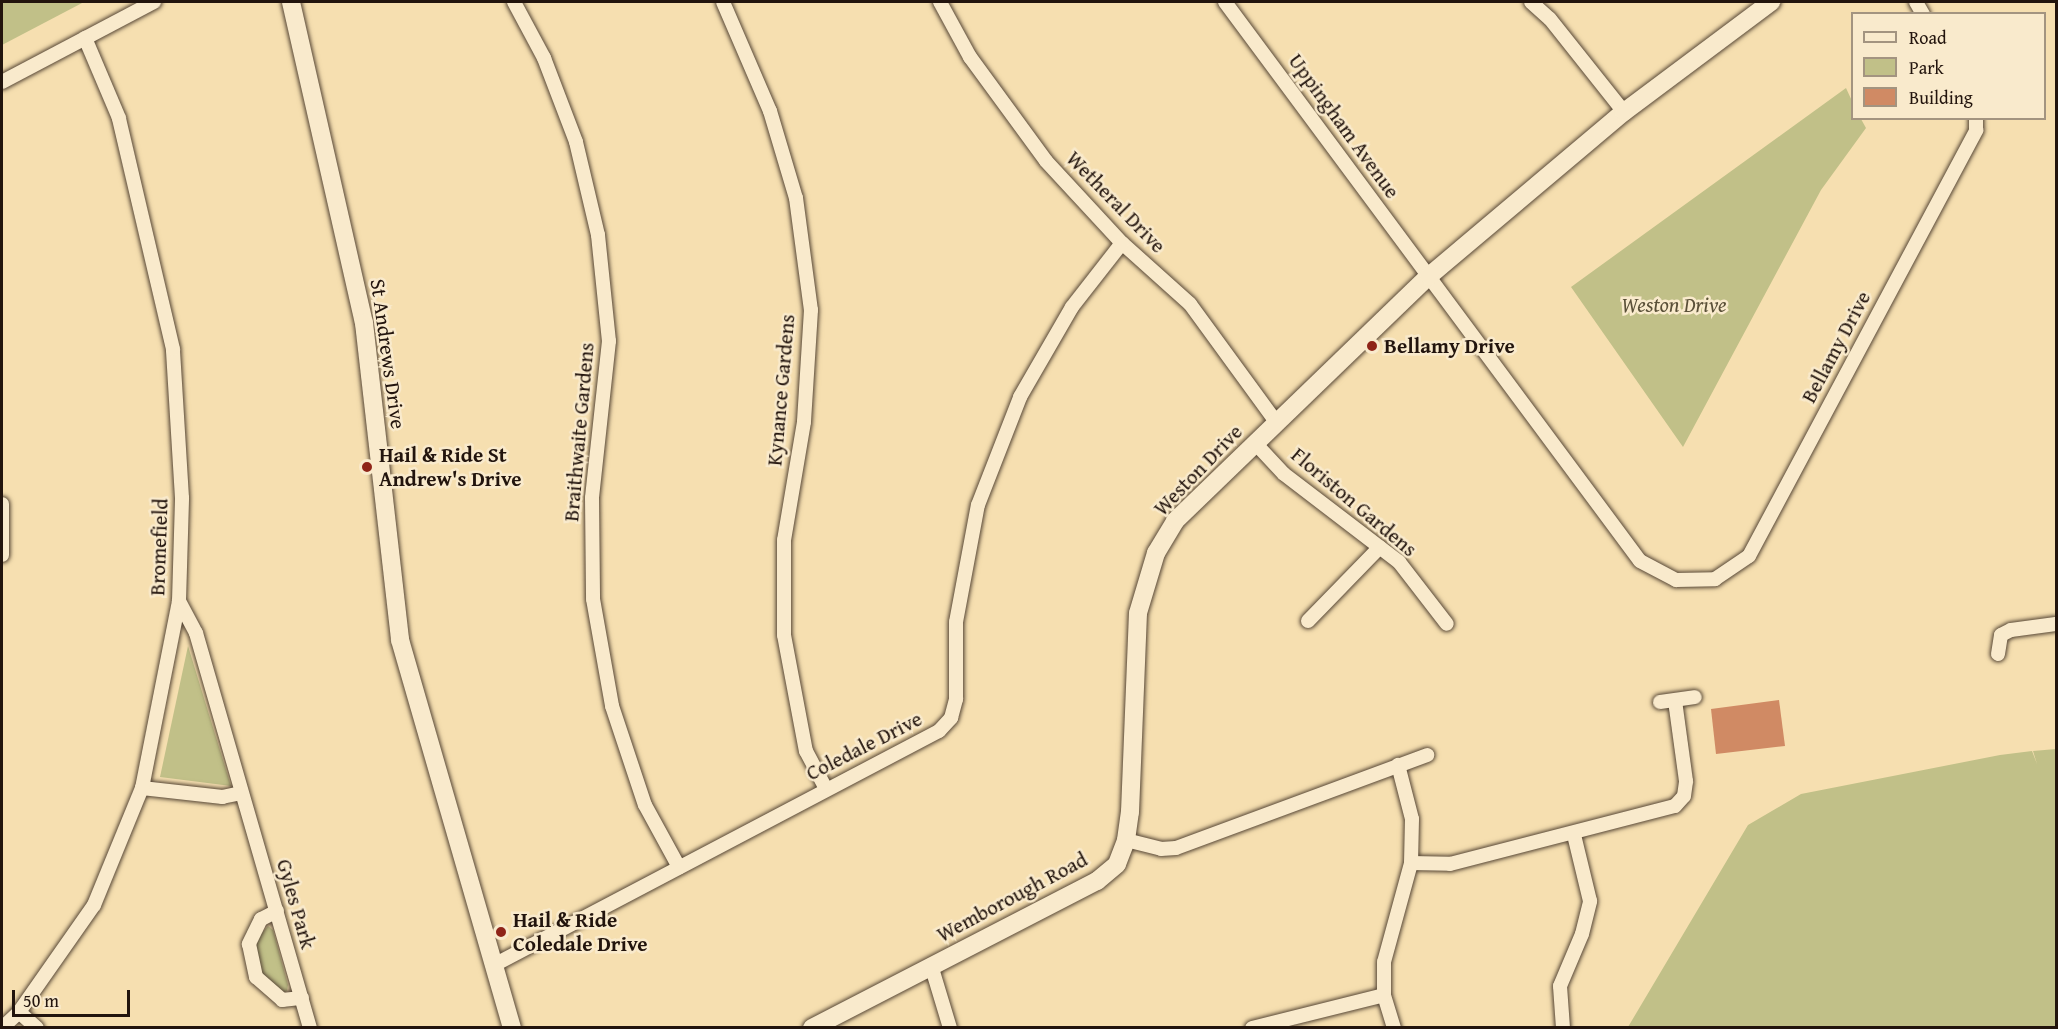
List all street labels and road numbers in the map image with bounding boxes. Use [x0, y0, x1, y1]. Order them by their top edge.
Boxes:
street label: Uppingham Avenue [1283, 49, 1405, 203]
street label: Wetheral Drive [1061, 146, 1171, 258]
street label: St Andrews Drive [365, 277, 411, 431]
street label: Bellamy Drive [1796, 287, 1876, 407]
street label: Kynance Gardens [762, 313, 800, 467]
street label: Braithwaite Gardens [559, 341, 599, 523]
street label: Weston Drive [1148, 419, 1248, 521]
street label: Floriston Gardens [1286, 442, 1422, 562]
street label: Bromefield [145, 498, 173, 596]
street label: Coledale Drive [802, 706, 926, 786]
street label: Wemborough Road [932, 847, 1092, 947]
street label: Gyles Park [271, 856, 321, 952]

